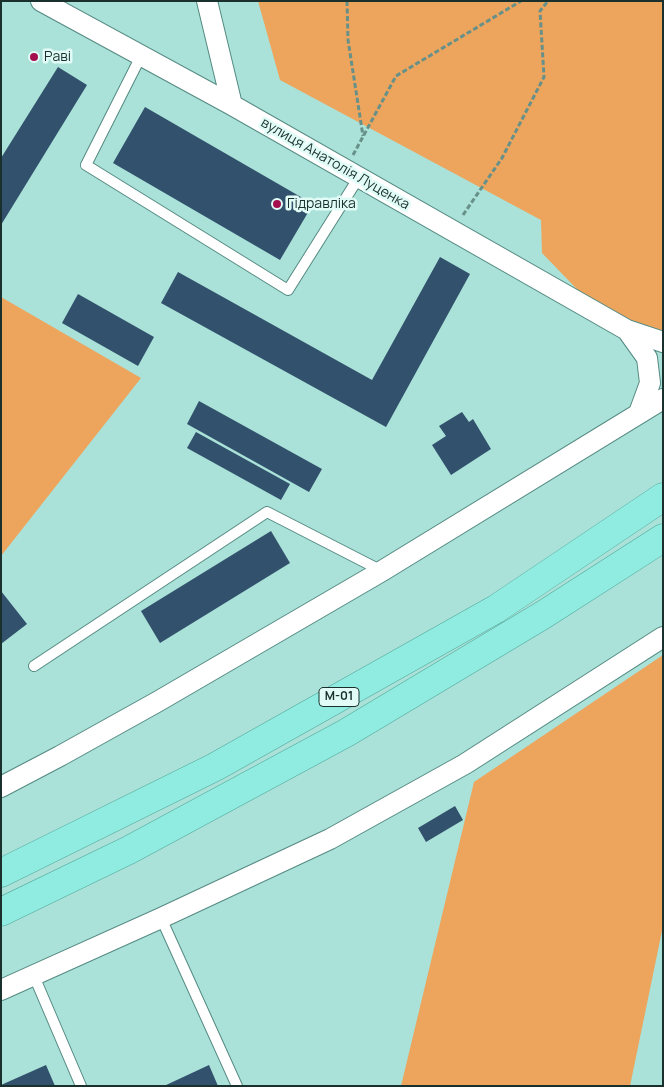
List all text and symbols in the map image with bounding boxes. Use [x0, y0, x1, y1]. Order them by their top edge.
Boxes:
place label: Раві [44, 49, 71, 65]
marker: Раві [28, 51, 40, 63]
street label: вулиця Анатолія Луценка [258, 115, 412, 213]
place label: Гідравліка [287, 196, 356, 212]
marker: Гідравліка [271, 198, 283, 210]
road number: М-01 [319, 688, 359, 706]

